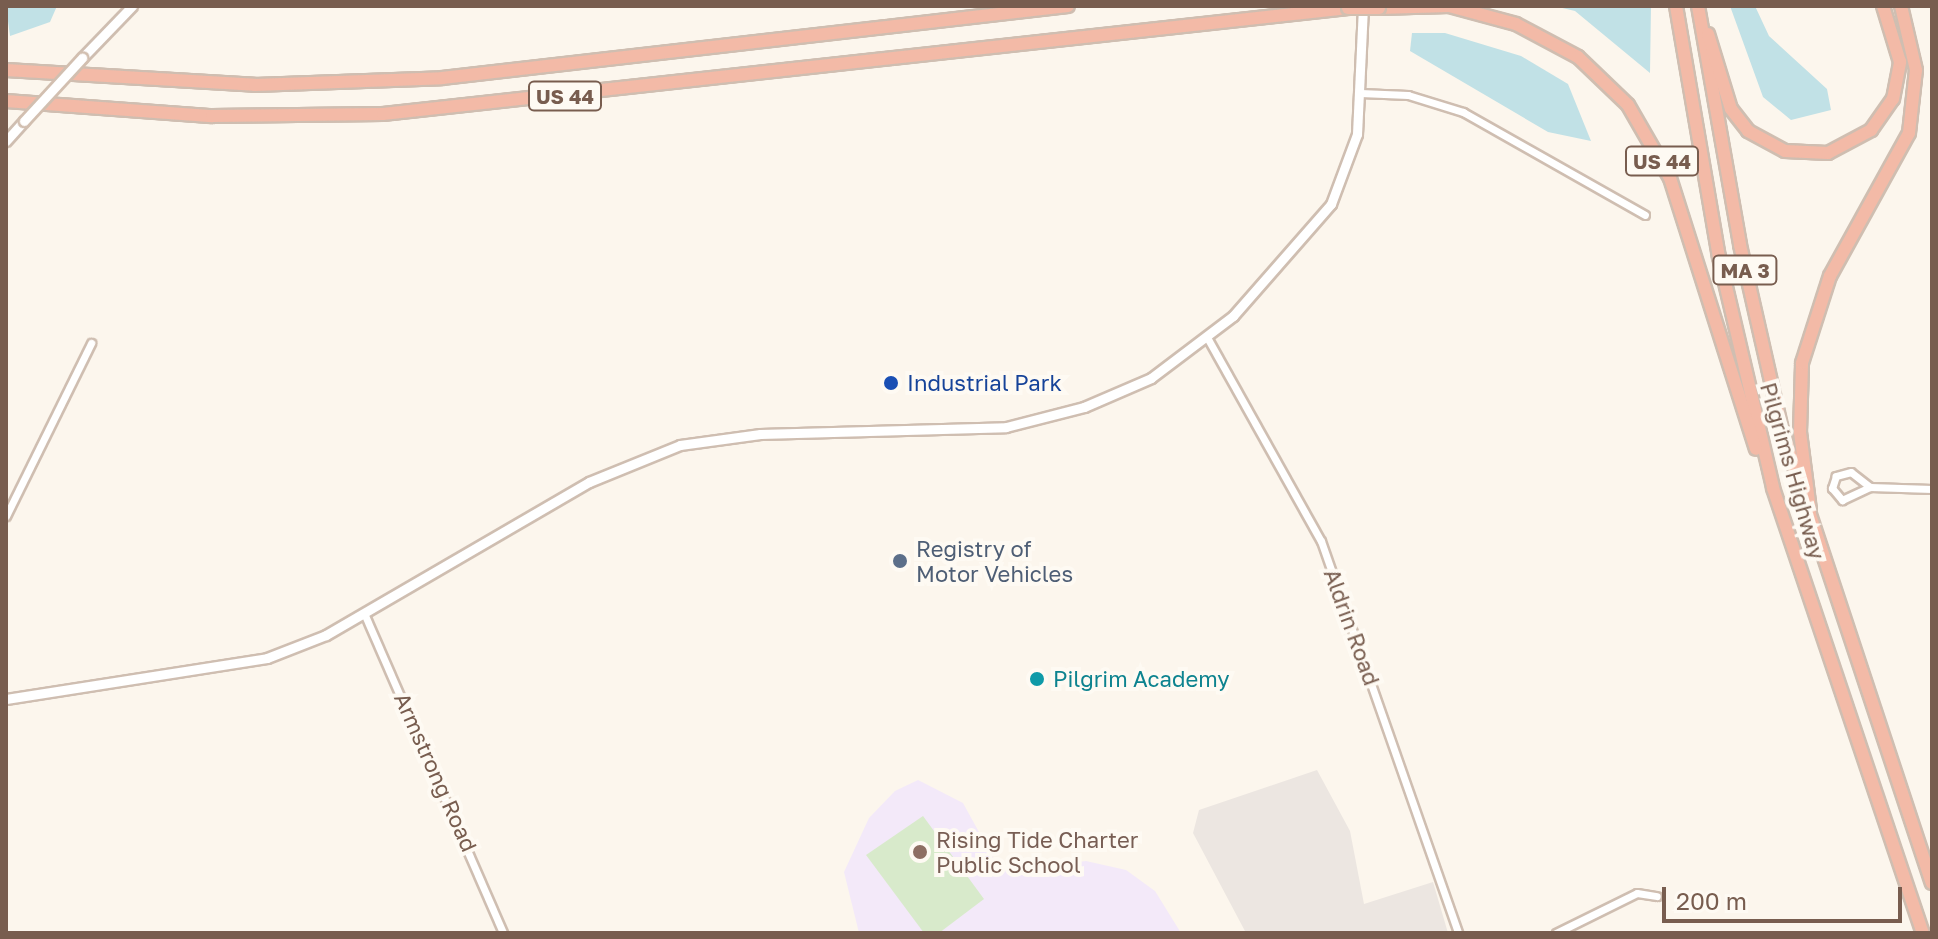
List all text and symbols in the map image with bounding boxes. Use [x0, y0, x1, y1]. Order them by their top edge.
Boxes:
road number: US 44 [527, 80, 603, 112]
road number: US 44 [1624, 145, 1700, 177]
road number: MA 3 [1711, 254, 1779, 286]
place label: Industrial Park [907, 370, 1062, 396]
marker: Industrial Park [882, 374, 900, 392]
street label: Pilgrims Highway [1755, 379, 1831, 563]
place label: Registry of Motor Vehicles [916, 535, 1073, 586]
marker: Registry of Motor Vehicles [891, 552, 909, 570]
street label: Aldrin Road [1319, 565, 1385, 689]
place label: Pilgrim Academy [1053, 666, 1230, 692]
marker: Pilgrim Academy [1028, 670, 1046, 688]
street label: Armstrong Road [389, 688, 483, 856]
place label: Rising Tide Charter Public School [936, 826, 1138, 878]
marker: Rising Tide Charter Public School [911, 843, 929, 861]
scale bar [1666, 871, 1906, 921]
text: 200 m [1676, 886, 1747, 915]

